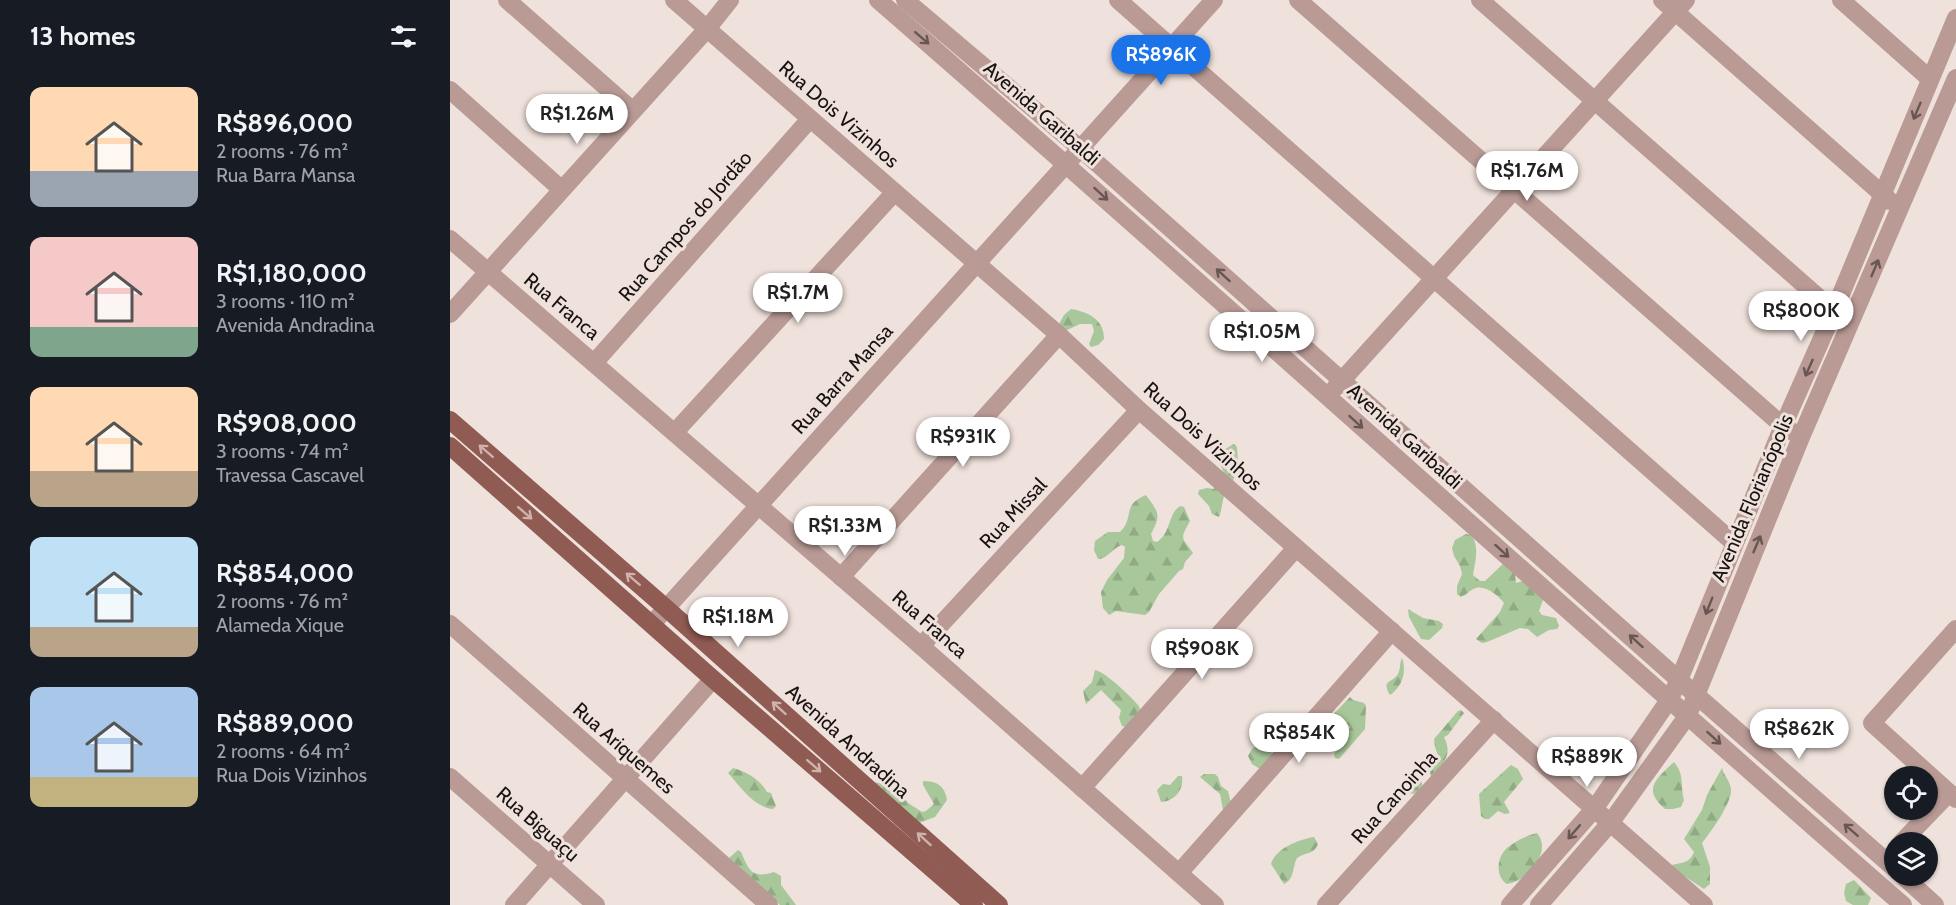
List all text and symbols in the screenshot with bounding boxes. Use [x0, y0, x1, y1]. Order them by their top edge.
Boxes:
text: 13 homes [30, 20, 136, 52]
icon: filters [387, 20, 420, 53]
one-way arrow [914, 32, 930, 45]
pin: R$896K [1112, 35, 1210, 86]
text: R$896K [1125, 42, 1197, 66]
street label: Rua Dois Vizinhos [774, 55, 904, 173]
street label: Avenida Garibaldi [979, 56, 1105, 170]
pin: R$1.26M [522, 94, 632, 145]
text: R$1.26M [540, 101, 614, 125]
one-way arrow [1911, 101, 1922, 120]
text: R$896,000 [216, 107, 353, 139]
icon: home [78, 111, 150, 183]
text: 2 rooms · 76 m² [216, 139, 348, 163]
street label: Rua Campos do Jordão [613, 146, 757, 306]
pin: R$1.76M [1472, 151, 1582, 202]
text: R$1.76M [1490, 158, 1564, 182]
text: Rua Barra Mansa [216, 163, 355, 187]
one-way arrow [1093, 187, 1108, 201]
text: R$1,180,000 [216, 257, 367, 289]
one-way arrow [1870, 259, 1881, 278]
icon: home [78, 261, 150, 333]
street label: Rua Franca [519, 267, 605, 345]
one-way arrow [1216, 268, 1231, 282]
pin: R$1.7M [749, 273, 847, 324]
text: R$1.7M [767, 280, 829, 304]
text: 3 rooms · 110 m² [216, 289, 355, 313]
pin: R$800K [1752, 291, 1850, 342]
text: R$800K [1763, 298, 1839, 322]
pin: R$1.05M [1207, 312, 1317, 363]
text: Avenida Andradina [216, 313, 375, 337]
street label: Rua Barra Mansa [786, 319, 898, 439]
text: R$1.05M [1223, 319, 1301, 343]
one-way arrow [1802, 359, 1813, 377]
street label: Rua Dois Vizinhos [1139, 377, 1267, 495]
street label: Avenida Garibaldi [1343, 378, 1467, 494]
text: R$908,000 [216, 407, 357, 439]
street label: Avenida Florianópolis [1706, 410, 1798, 586]
icon: home [78, 411, 150, 483]
one-way arrow [1348, 415, 1363, 429]
pin: R$931K [914, 417, 1012, 468]
text: R$931K [930, 424, 996, 448]
text: 3 rooms · 74 m² [216, 439, 349, 463]
one-way arrow [479, 444, 494, 458]
text: Travessa Cascavel [216, 463, 364, 487]
street label: Rua Missal [974, 473, 1052, 553]
one-way arrow [518, 506, 533, 520]
pin: R$1.33M [790, 506, 900, 557]
text: R$1.33M [808, 513, 882, 537]
one-way arrow [1752, 535, 1763, 553]
one-way arrow [1494, 544, 1509, 558]
text: R$854,000 [216, 557, 354, 589]
icon: home [78, 561, 150, 633]
one-way arrow [626, 572, 641, 586]
street label: Rua Franca [888, 585, 973, 663]
text: 2 rooms · 76 m² [216, 589, 348, 613]
one-way arrow [1703, 596, 1714, 615]
pin: R$1.18M [683, 597, 793, 648]
text: R$1.18M [702, 604, 774, 628]
text: Alameda Xique [216, 613, 344, 637]
pin: R$908K [1153, 629, 1251, 680]
one-way arrow [1629, 634, 1644, 648]
text: R$908K [1165, 636, 1239, 660]
street label: Avenida Andradina [781, 679, 915, 803]
street label: Rua Ariquemes [568, 697, 680, 799]
one-way arrow [771, 701, 786, 716]
text: R$889,000 [216, 707, 354, 739]
pin: R$862K [1750, 709, 1848, 760]
icon: home [78, 711, 150, 783]
pin: R$854K [1250, 713, 1348, 764]
text: R$862K [1764, 716, 1834, 740]
text: R$854K [1263, 720, 1335, 744]
one-way arrow [1706, 731, 1721, 745]
pin: R$889K [1538, 737, 1636, 788]
text: 2 rooms · 64 m² [216, 739, 350, 763]
text: R$889K [1551, 744, 1623, 768]
street label: Rua Canoinha [1346, 745, 1442, 848]
one-way arrow [806, 759, 821, 773]
text: Rua Dois Vizinhos [216, 763, 367, 787]
map controls [1884, 766, 1938, 886]
button: locate [1884, 766, 1938, 820]
street label: Rua Biguaçu [492, 781, 584, 867]
one-way arrow [1844, 823, 1859, 837]
one-way arrow [1567, 824, 1581, 839]
one-way arrow [916, 832, 931, 846]
button: layers [1884, 832, 1938, 886]

